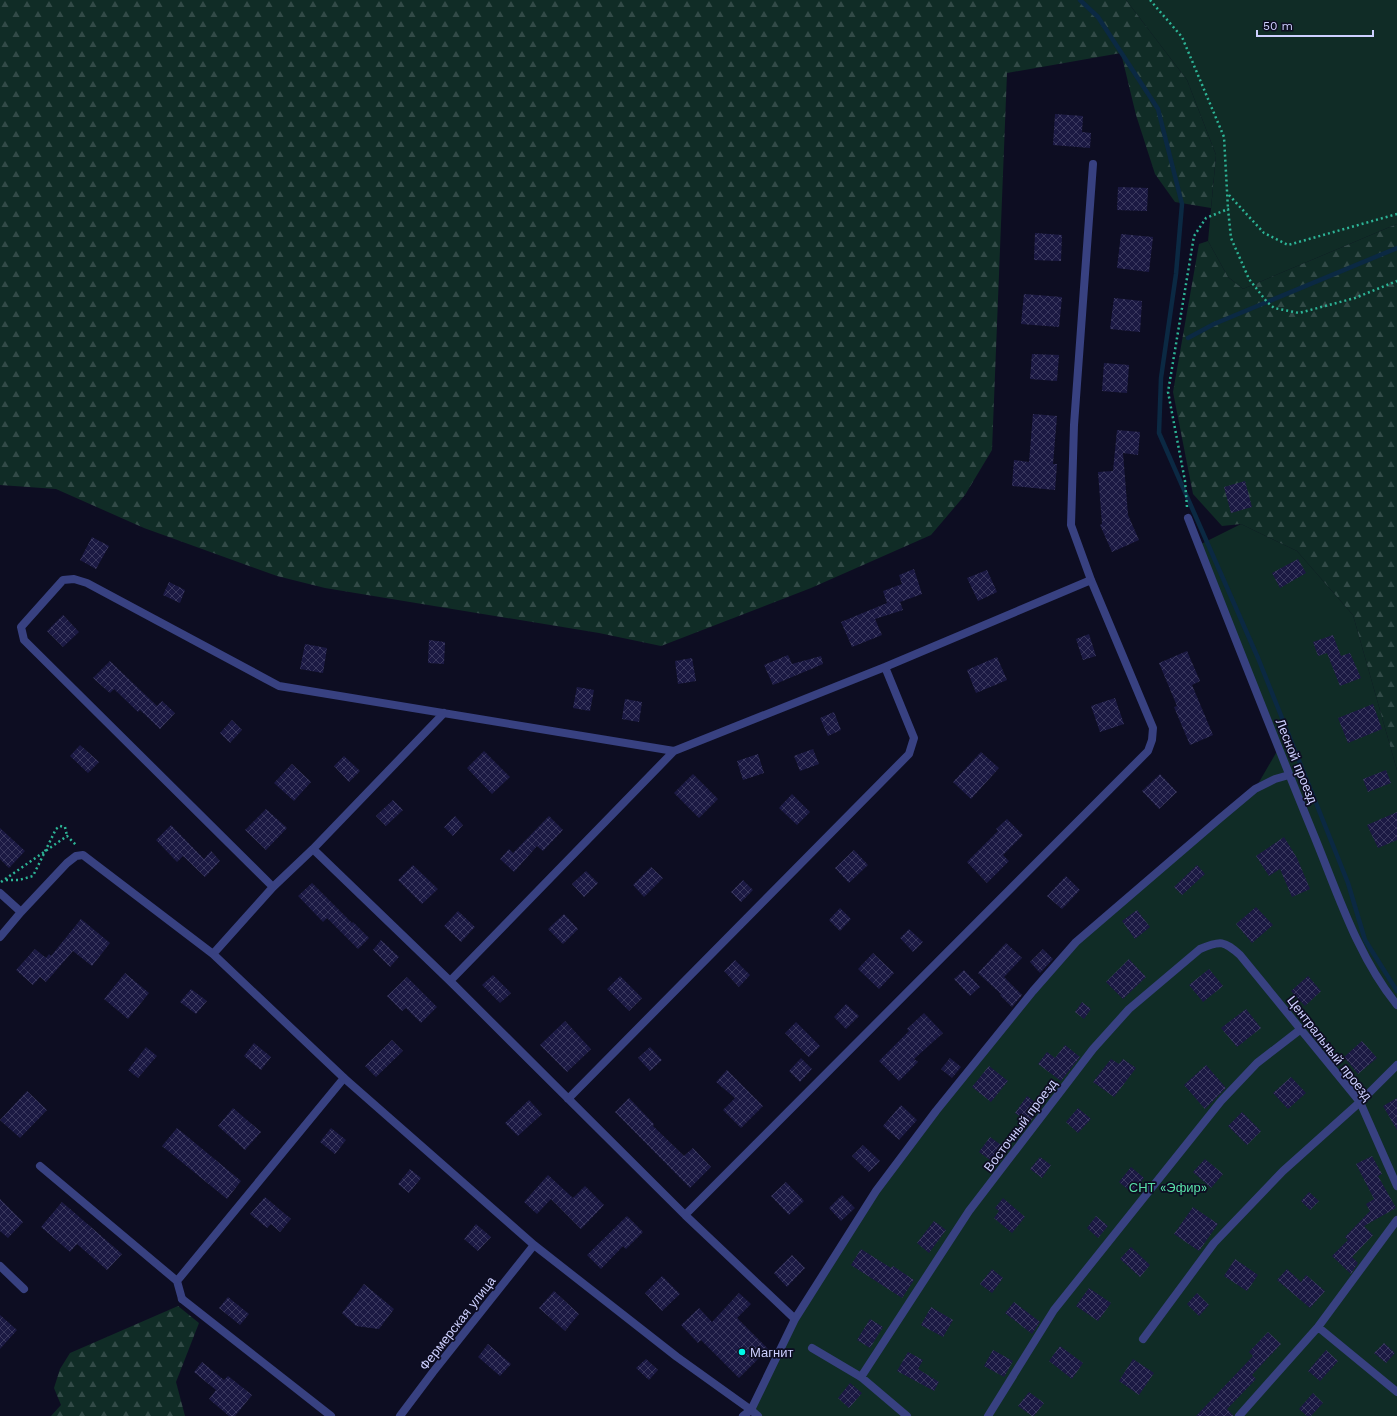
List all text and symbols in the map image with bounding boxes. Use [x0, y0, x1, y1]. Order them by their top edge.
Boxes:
scale bar [1257, 12, 1373, 38]
text: 50 m [1263, 19, 1293, 33]
street label: Лесной проезд [1273, 717, 1321, 806]
street label: Центральный проезд [1284, 993, 1375, 1104]
street label: Восточный проезд [981, 1076, 1060, 1174]
park label: СНТ «Эфир» [1129, 1180, 1207, 1195]
street label: Фермерская улица [416, 1273, 499, 1373]
place label: Магнит [750, 1345, 793, 1360]
marker: Магнит [737, 1347, 747, 1357]

